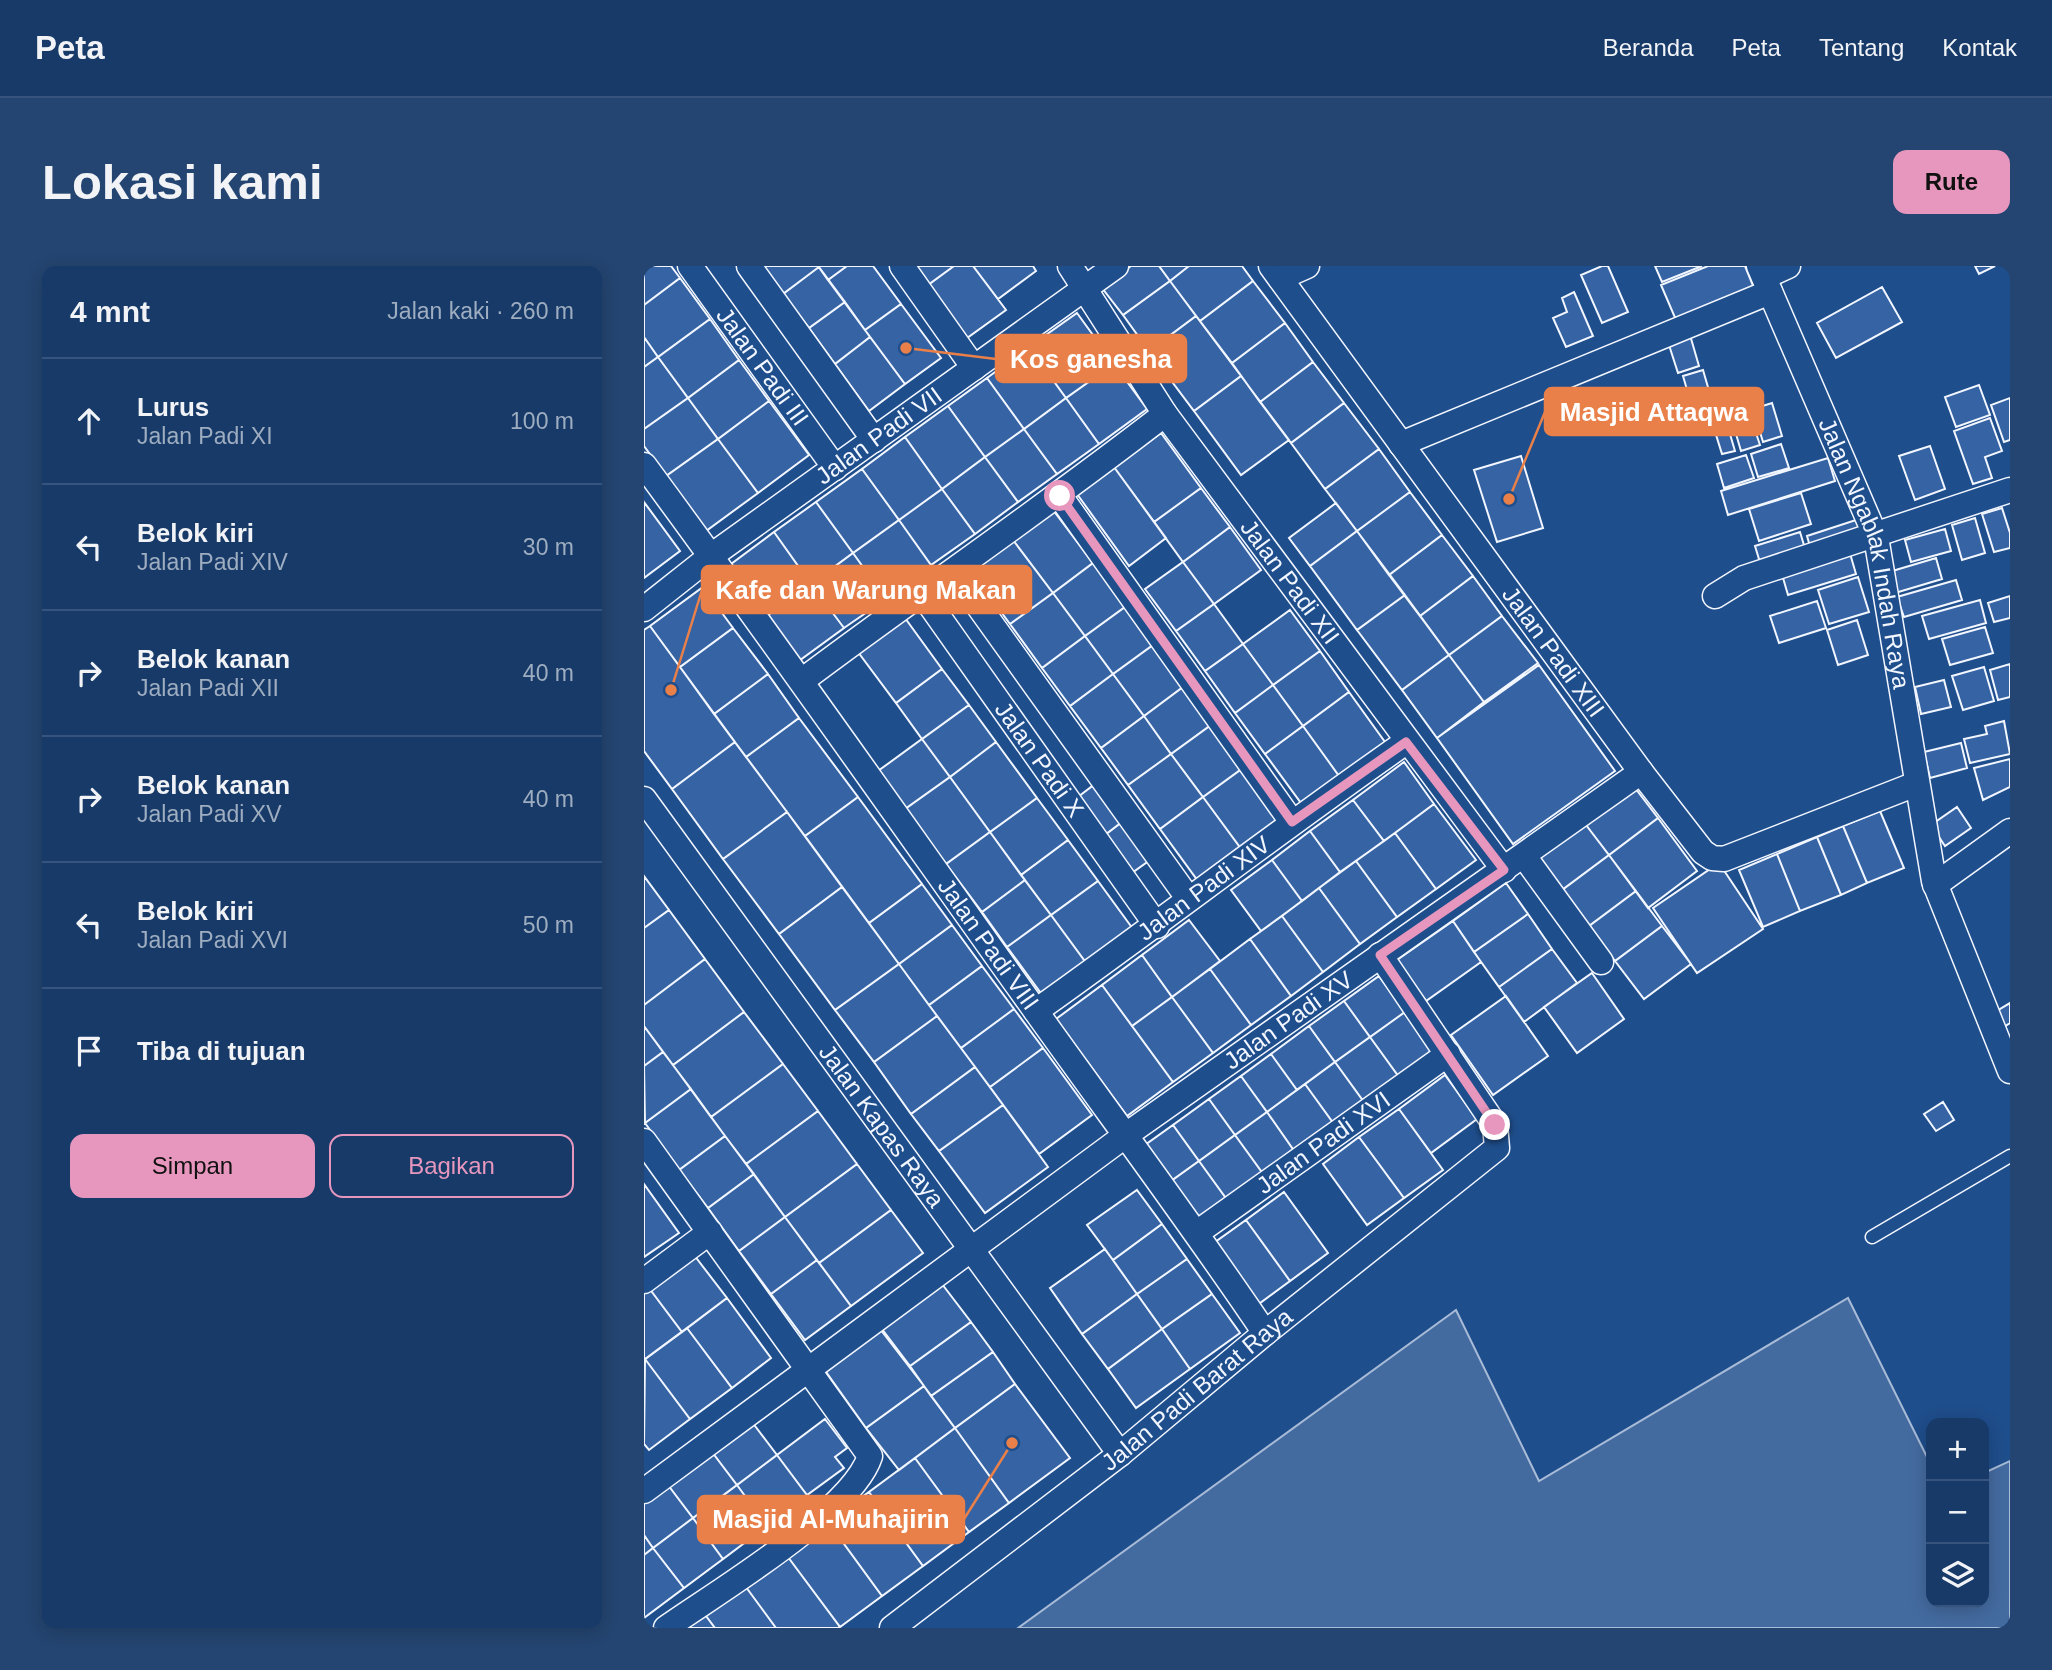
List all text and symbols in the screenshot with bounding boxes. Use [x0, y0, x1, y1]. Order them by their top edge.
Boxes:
text: Peta [35, 29, 105, 66]
text: Beranda [1603, 34, 1694, 61]
text: Peta [1732, 34, 1781, 61]
text: Tentang [1819, 34, 1904, 61]
text: Kontak [1942, 34, 2017, 61]
button: Rute [1893, 150, 2010, 214]
text: Lokasi kami [42, 155, 323, 209]
text: 4 mnt [70, 295, 150, 328]
text: Jalan kaki · 260 m [387, 298, 574, 324]
street label: Jalan Padi III [711, 302, 814, 431]
callout: Kos ganesha [996, 335, 1186, 382]
text: Kos ganesha [1010, 344, 1172, 374]
street label: Jalan Padi VII [811, 381, 947, 489]
callout: Masjid Attaqwa [1545, 388, 1763, 435]
text: Lurus [137, 392, 209, 422]
text: Masjid Attaqwa [1560, 397, 1749, 427]
icon: ahead [70, 402, 108, 440]
text: 100 m [510, 408, 574, 434]
street label: Jalan Ngablak Indah Raya [1813, 414, 1915, 691]
text: Jalan Padi XI [137, 423, 273, 449]
route start [1044, 480, 1075, 511]
street label: Jalan Padi XII [1235, 514, 1345, 649]
text: Belok kiri [137, 518, 254, 548]
icon: left [70, 528, 108, 566]
text: 30 m [523, 534, 574, 560]
text: Jalan Padi XIV [137, 549, 288, 575]
callout: Kafe dan Warung Makan [702, 566, 1031, 613]
text: Kafe dan Warung Makan [716, 575, 1016, 605]
street label: Jalan Padi XIII [1497, 581, 1610, 722]
text: Belok kanan [137, 644, 290, 674]
icon: right [70, 654, 108, 692]
text: 40 m [523, 660, 574, 686]
text: Jalan Padi XII [137, 675, 279, 701]
street label: Jalan Padi X [990, 696, 1090, 822]
text: Belok kanan [137, 770, 290, 800]
icon: right [70, 780, 108, 818]
text: 40 m [523, 786, 574, 812]
text: Jalan Padi XV [137, 801, 281, 827]
street label: Jalan Padi XIV [1132, 830, 1275, 946]
street label: Jalan Padi VIII [933, 873, 1044, 1015]
text: Belok kiri [137, 896, 254, 926]
icon: left [70, 906, 108, 944]
text: 50 m [523, 912, 574, 938]
text: Jalan Padi XVI [137, 927, 288, 953]
street label: Jalan Padi XV [1219, 966, 1358, 1075]
icon: arrive [70, 1032, 108, 1070]
text: Tiba di tujuan [137, 1036, 306, 1066]
street label: Jalan Kapas Raya [814, 1039, 950, 1213]
street label: Jalan Padi XVI [1251, 1086, 1395, 1199]
route end [1479, 1109, 1510, 1140]
button: Simpan [70, 1134, 315, 1198]
button: Bagikan [329, 1134, 574, 1198]
street label: Jalan Padi Barat Raya [1096, 1302, 1298, 1476]
map controls [1926, 1418, 1989, 1607]
button: + [1926, 1418, 1989, 1481]
button: − [1926, 1481, 1989, 1544]
callout: Masjid Al-Muhajirin [698, 1496, 964, 1543]
text: Masjid Al-Muhajirin [712, 1504, 950, 1534]
button: layers [1926, 1544, 1989, 1607]

